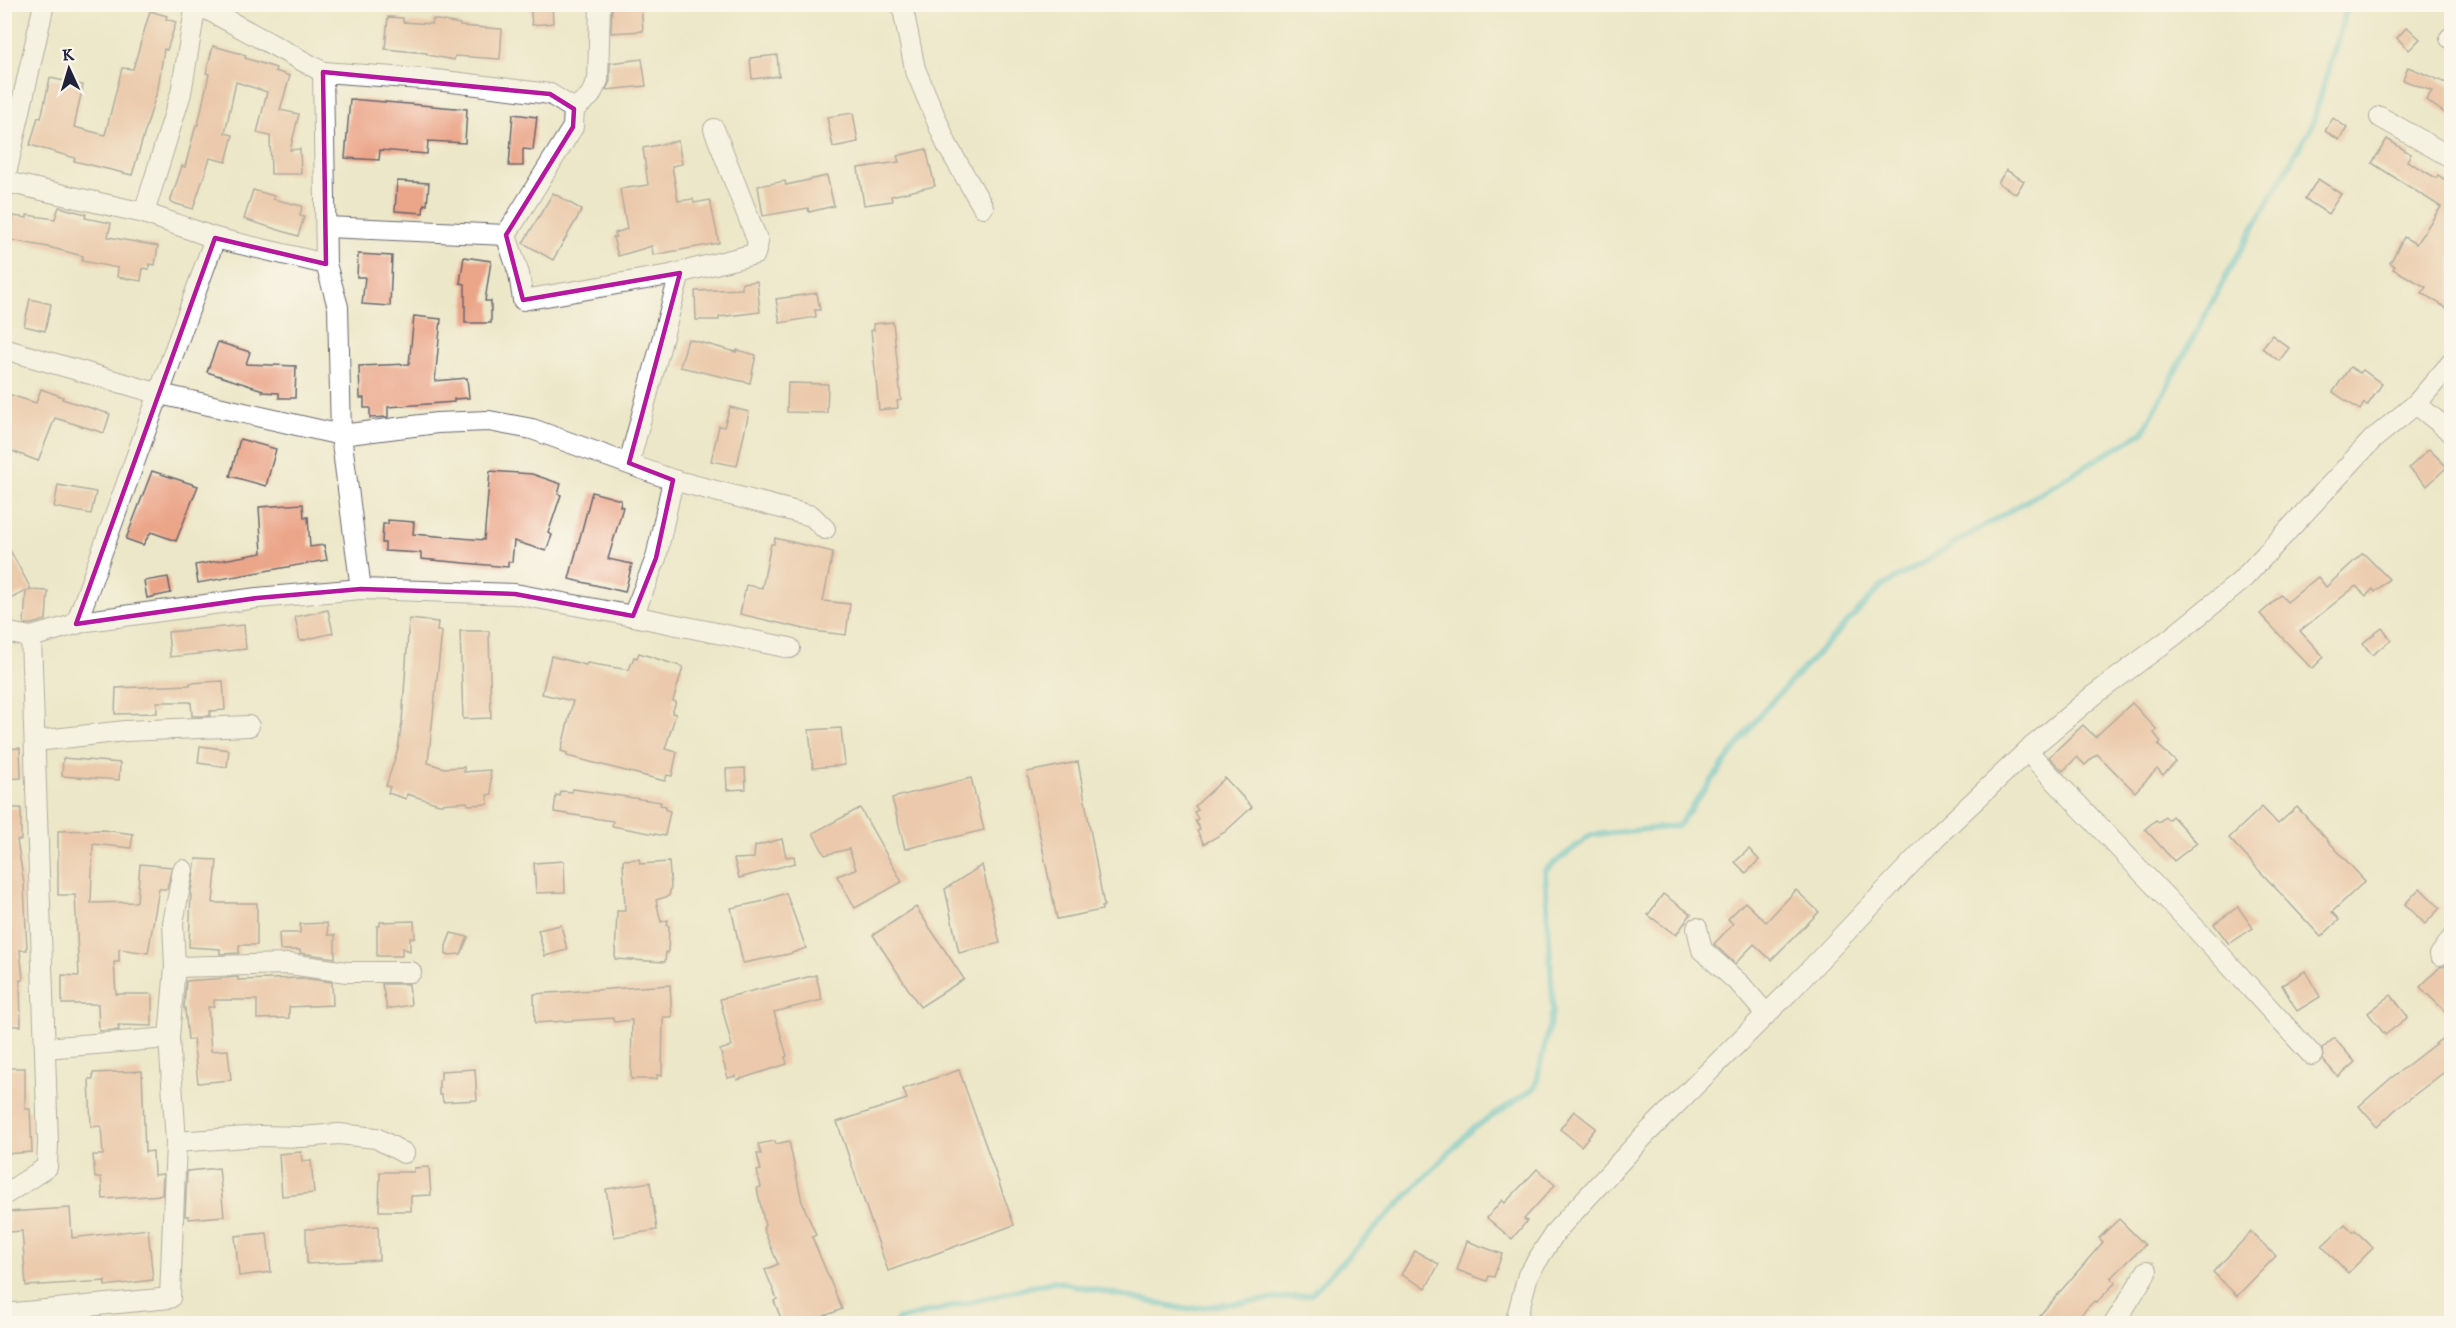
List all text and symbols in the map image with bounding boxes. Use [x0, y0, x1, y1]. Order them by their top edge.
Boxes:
north arrow [39, 39, 99, 99]
text: K [62, 46, 76, 66]

